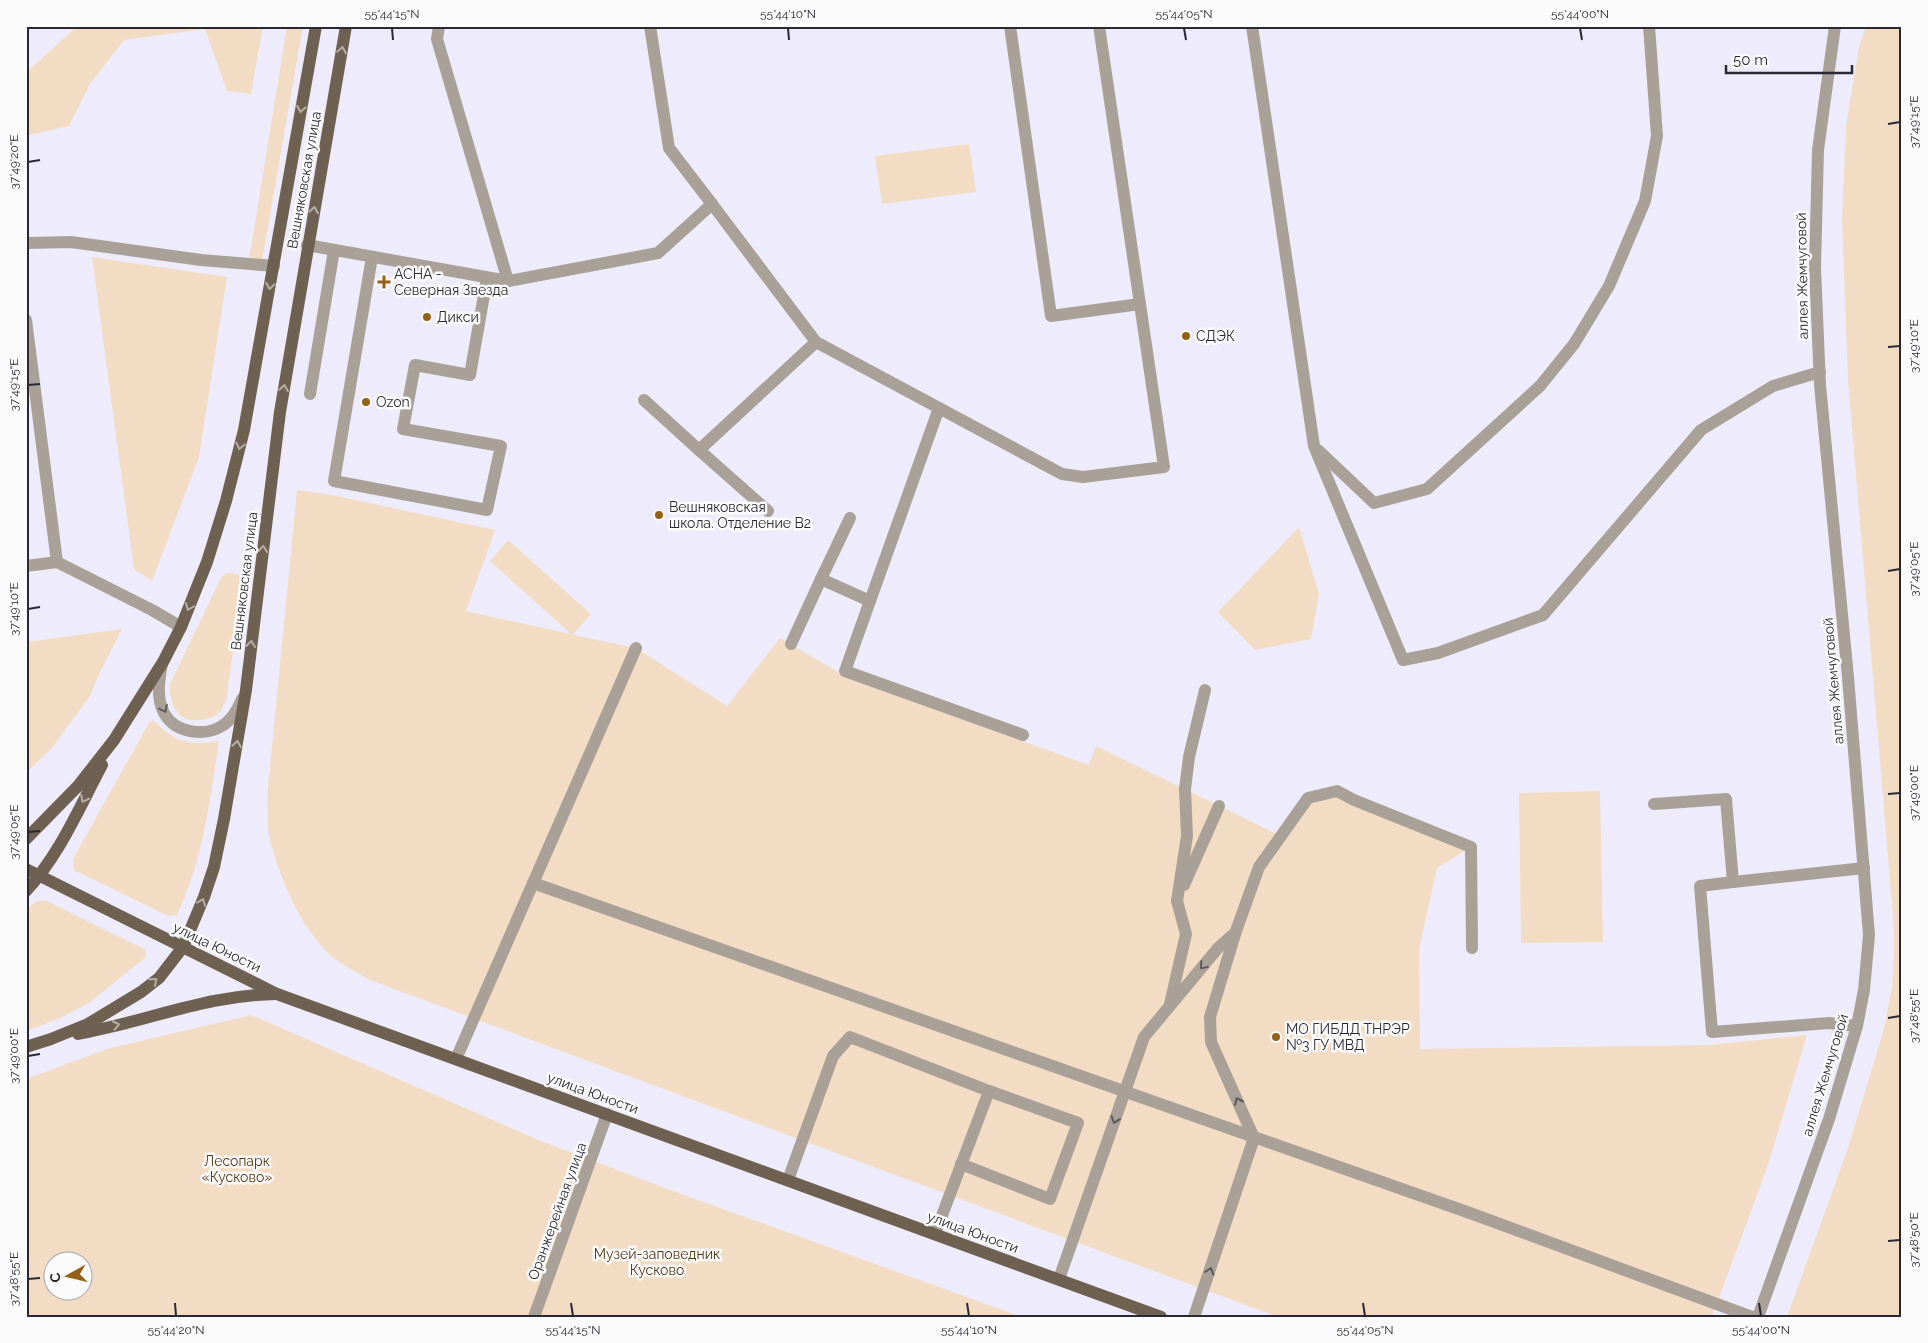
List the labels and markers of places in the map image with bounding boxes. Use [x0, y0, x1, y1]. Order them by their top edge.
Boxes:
place label: АСНА - Северная Звезда [394, 266, 508, 298]
marker: АСНА - Северная Звезда [378, 276, 390, 288]
place label: Дикси [437, 309, 479, 325]
marker: Дикси [421, 311, 433, 323]
place label: СДЭК [1196, 328, 1235, 344]
marker: СДЭК [1180, 330, 1192, 342]
place label: Ozon [376, 394, 410, 410]
marker: Ozon [360, 396, 372, 408]
place label: Вешняковская школа. Отделение В2 [669, 499, 811, 531]
marker: Вешняковская школа. Отделение В2 [653, 509, 665, 521]
place label: МО ГИБДД ТНРЭР №3 ГУ МВД [1286, 1021, 1410, 1053]
marker: МО ГИБДД ТНРЭР №3 ГУ МВД [1270, 1031, 1282, 1043]

